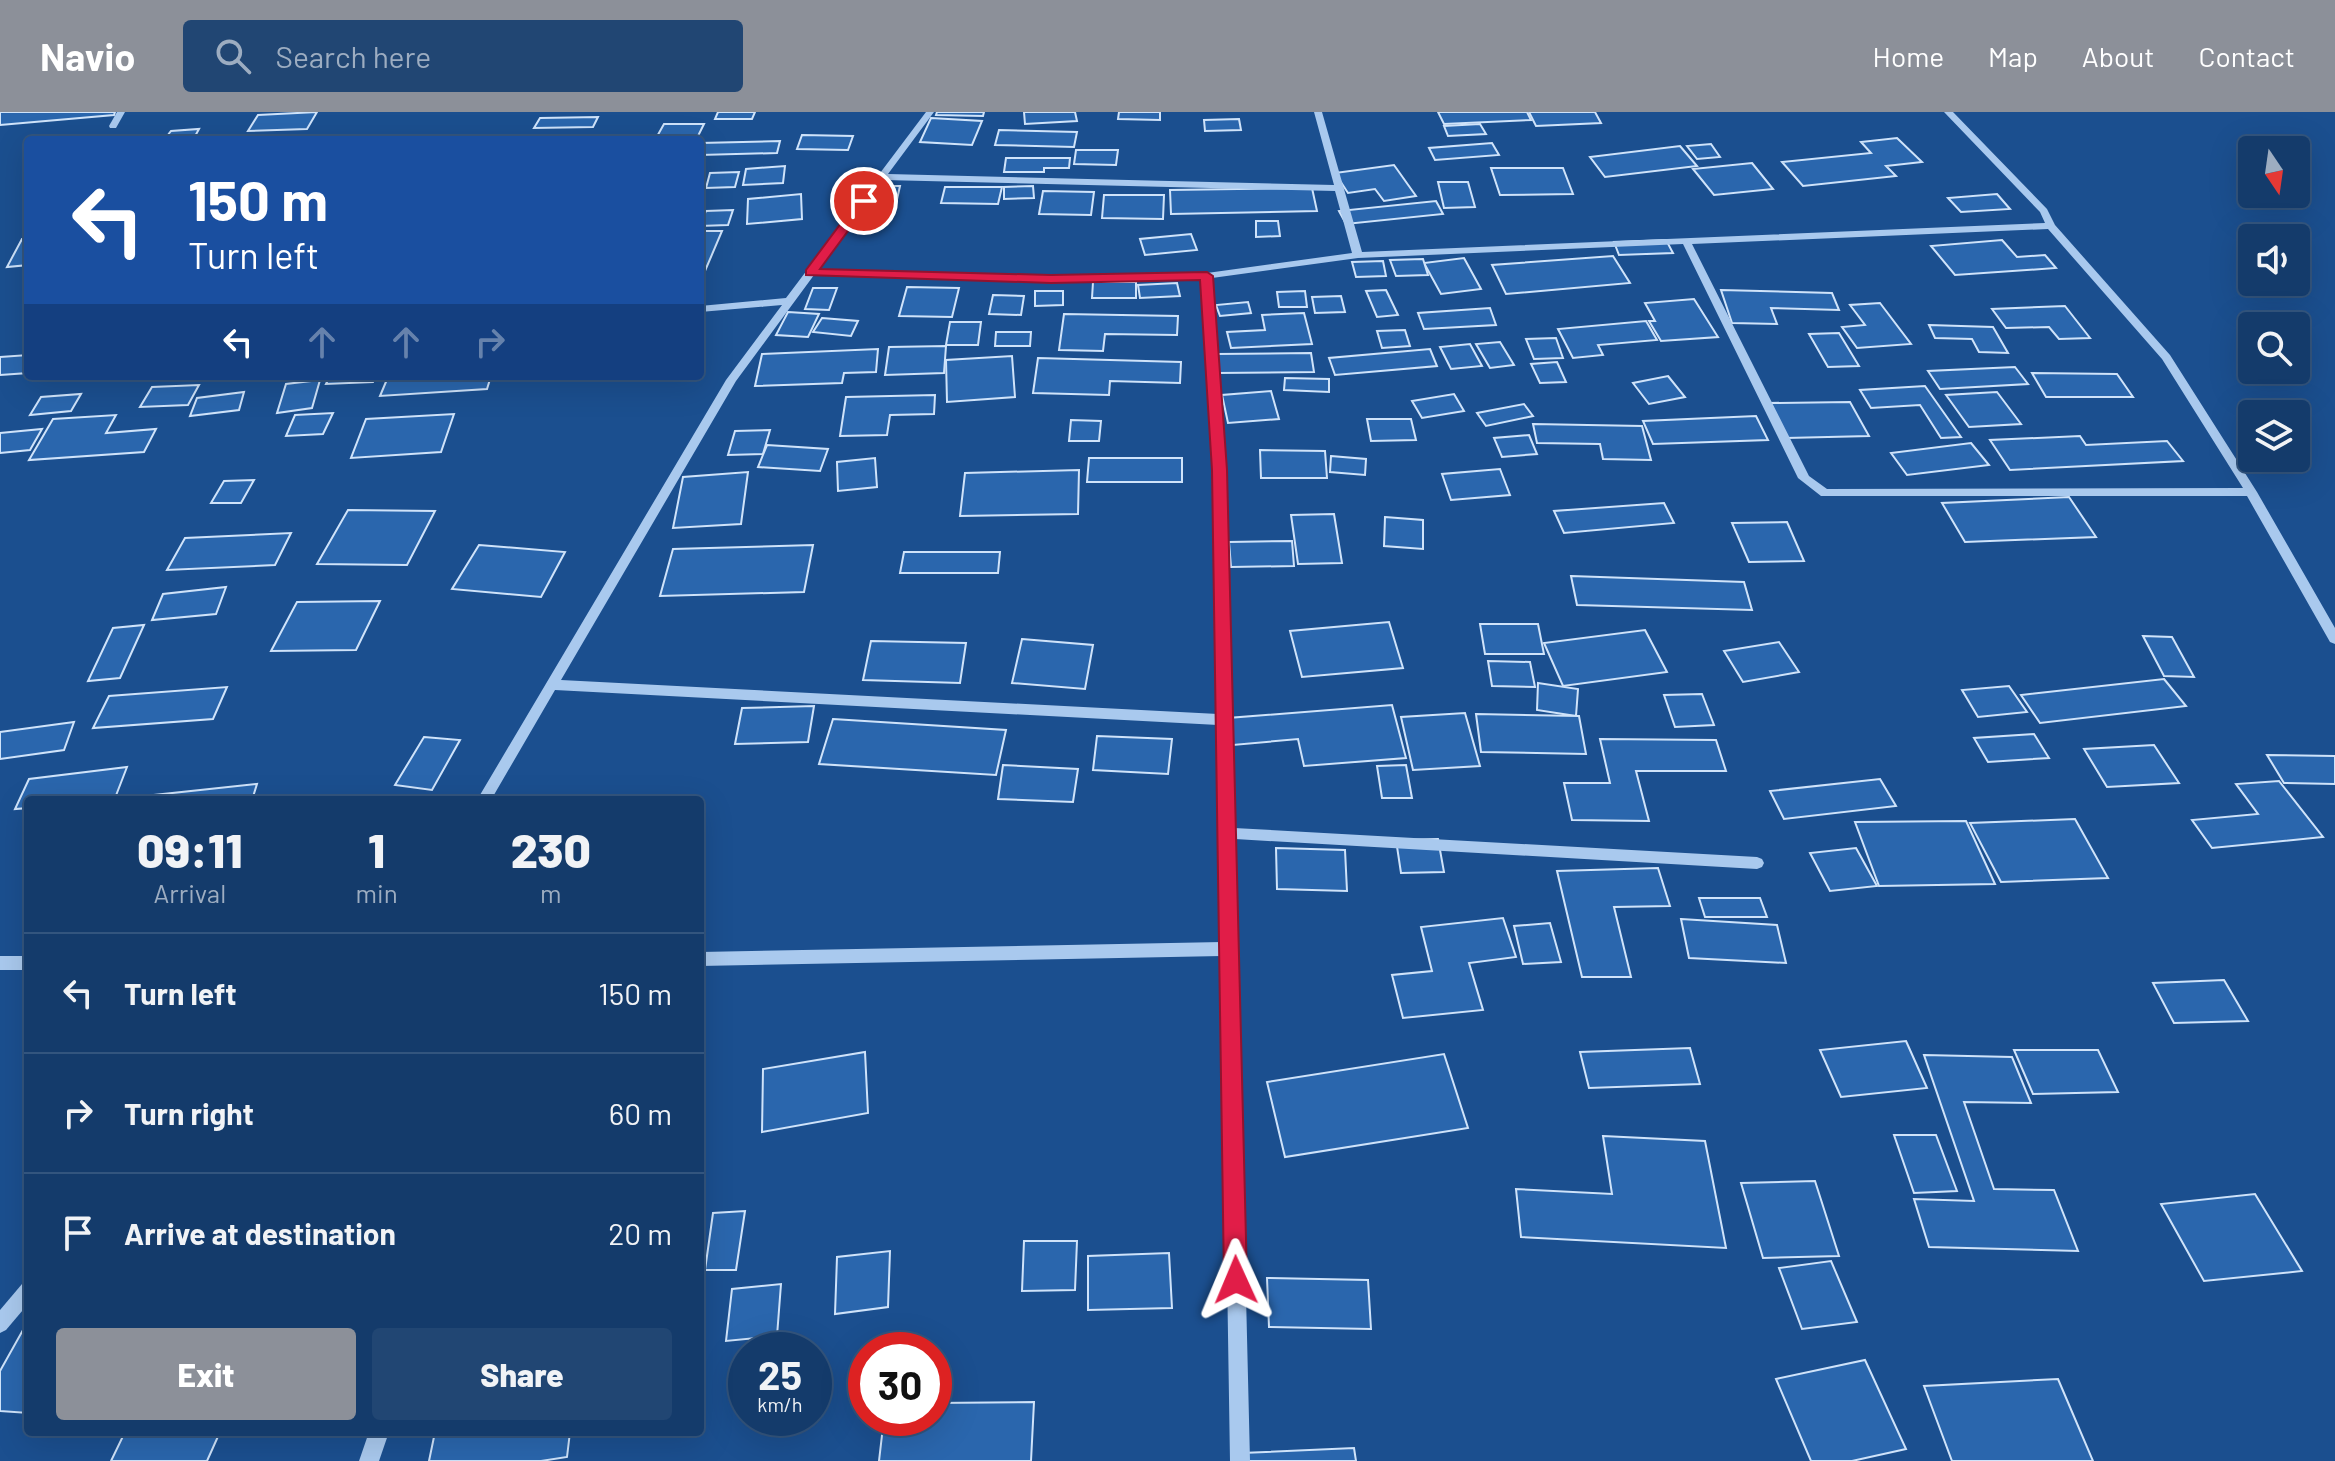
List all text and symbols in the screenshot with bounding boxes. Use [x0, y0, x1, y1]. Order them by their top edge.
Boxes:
search box [183, 20, 743, 92]
text: Navio [40, 33, 135, 79]
icon: search [211, 34, 255, 78]
text: Search here [275, 38, 431, 74]
text: Home [1873, 39, 1944, 73]
text: Map [1988, 39, 2038, 73]
text: About [2082, 39, 2154, 73]
text: Contact [2198, 39, 2295, 73]
north arrow [2238, 136, 2310, 208]
map controls [2238, 136, 2310, 472]
text: 150 m [188, 165, 328, 232]
pin [830, 167, 898, 235]
icon: left [56, 168, 160, 272]
icon: arrive [842, 179, 886, 223]
button: sound [2238, 224, 2310, 296]
text: Turn left [188, 233, 319, 276]
button: search [2238, 312, 2310, 384]
icon: left [216, 320, 260, 364]
icon: ahead [300, 320, 344, 364]
icon: ahead [384, 320, 428, 364]
icon: right [468, 320, 512, 364]
button: layers [2238, 400, 2310, 472]
text: 09:11 [137, 820, 243, 878]
text: 1 [368, 820, 385, 878]
text: 230 [511, 820, 591, 878]
text: Arrival [153, 877, 226, 908]
text: min [356, 877, 398, 908]
text: m [540, 877, 562, 908]
icon: left [56, 971, 100, 1015]
text: Turn left [124, 975, 237, 1011]
text: 150 m [598, 975, 672, 1011]
icon: right [56, 1091, 100, 1135]
text: Turn right [124, 1095, 254, 1131]
text: 60 m [609, 1095, 672, 1131]
icon: arrive [56, 1211, 100, 1255]
text: Arrive at destination [124, 1215, 396, 1251]
text: 20 m [608, 1215, 672, 1251]
position arrow [1194, 1238, 1278, 1322]
button: Exit [56, 1328, 356, 1420]
button: Share [372, 1328, 672, 1420]
speed limit sign: 30 [848, 1332, 952, 1436]
text: 25 [758, 1350, 802, 1398]
text: km/h [757, 1392, 803, 1416]

